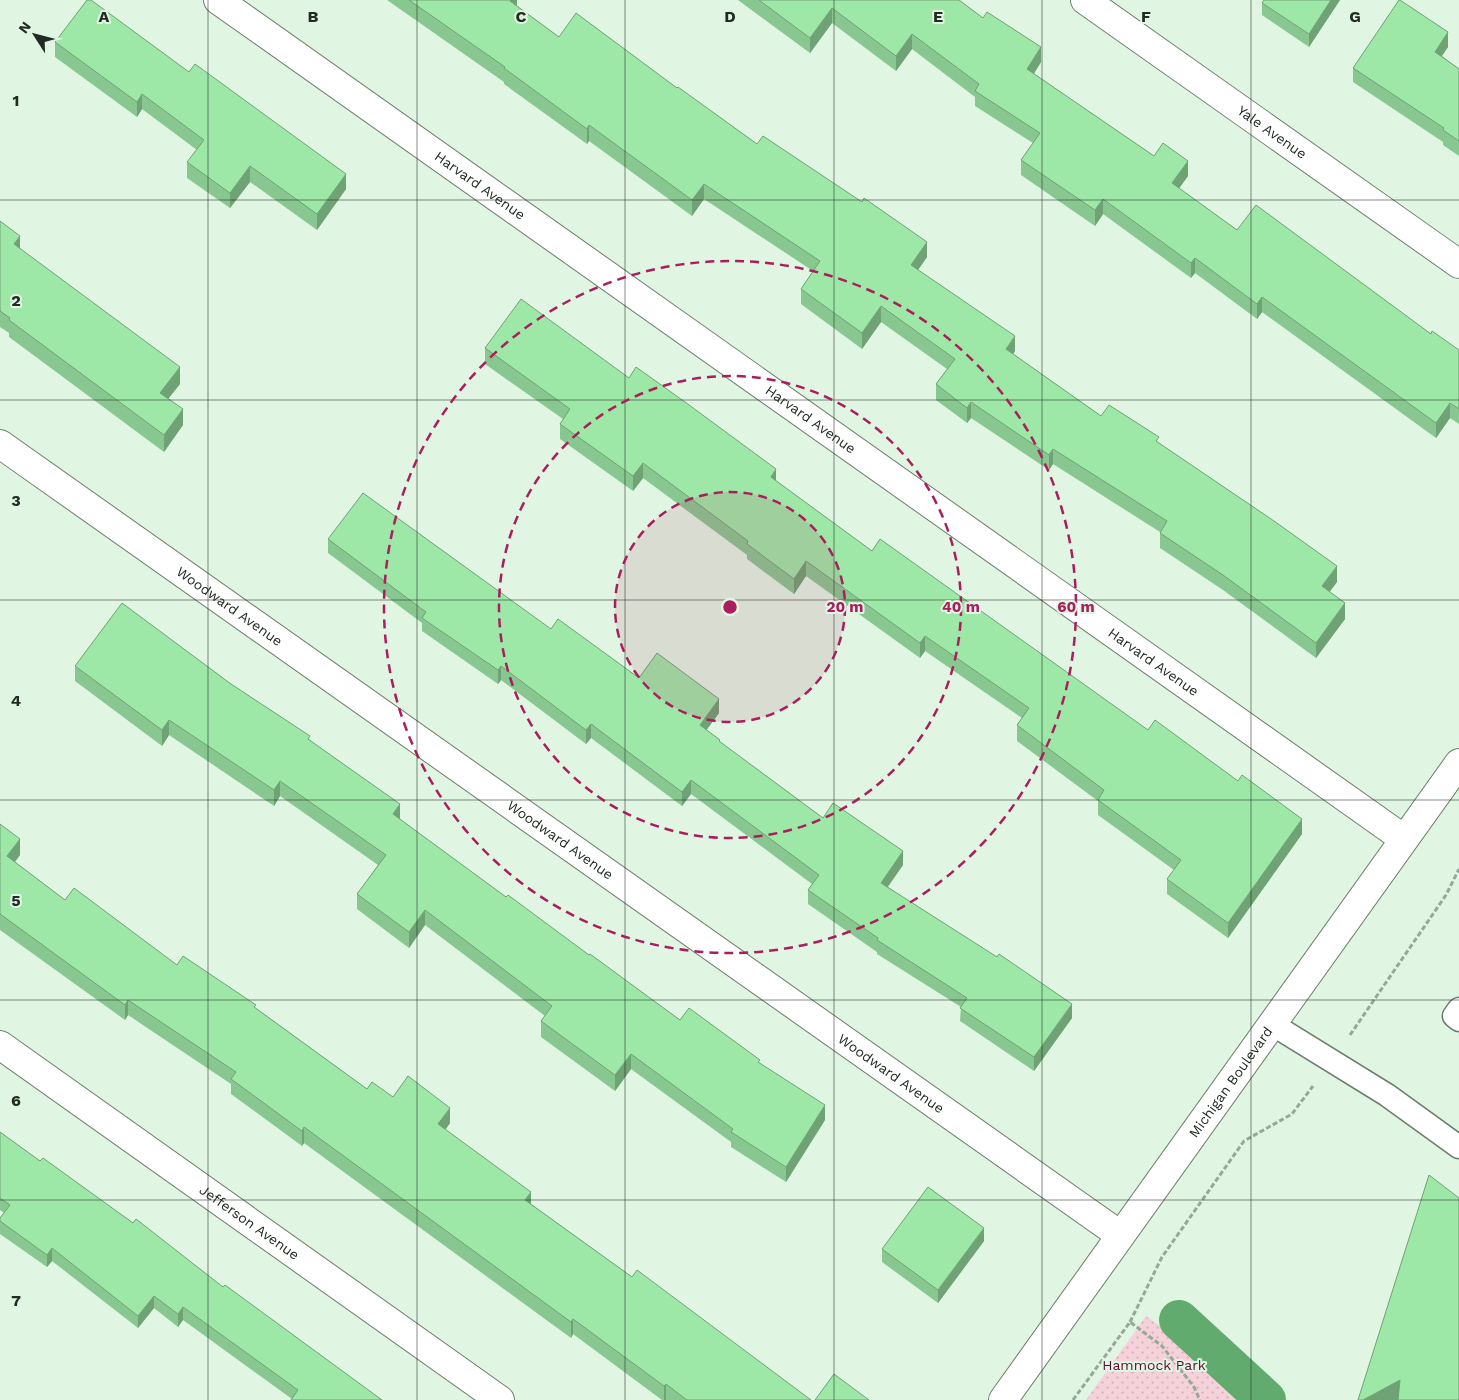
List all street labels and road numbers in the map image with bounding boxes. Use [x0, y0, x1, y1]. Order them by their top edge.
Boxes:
street label: Yale Avenue [1234, 102, 1310, 162]
street label: Harvard Avenue [432, 148, 528, 223]
street label: Harvard Avenue [762, 382, 859, 457]
street label: Woodward Avenue [173, 563, 286, 649]
street label: Harvard Avenue [1105, 624, 1202, 699]
street label: Woodward Avenue [504, 797, 616, 883]
street label: Michigan Boulevard [1186, 1024, 1276, 1141]
street label: Woodward Avenue [835, 1030, 947, 1116]
street label: Jefferson Avenue [197, 1181, 302, 1263]

